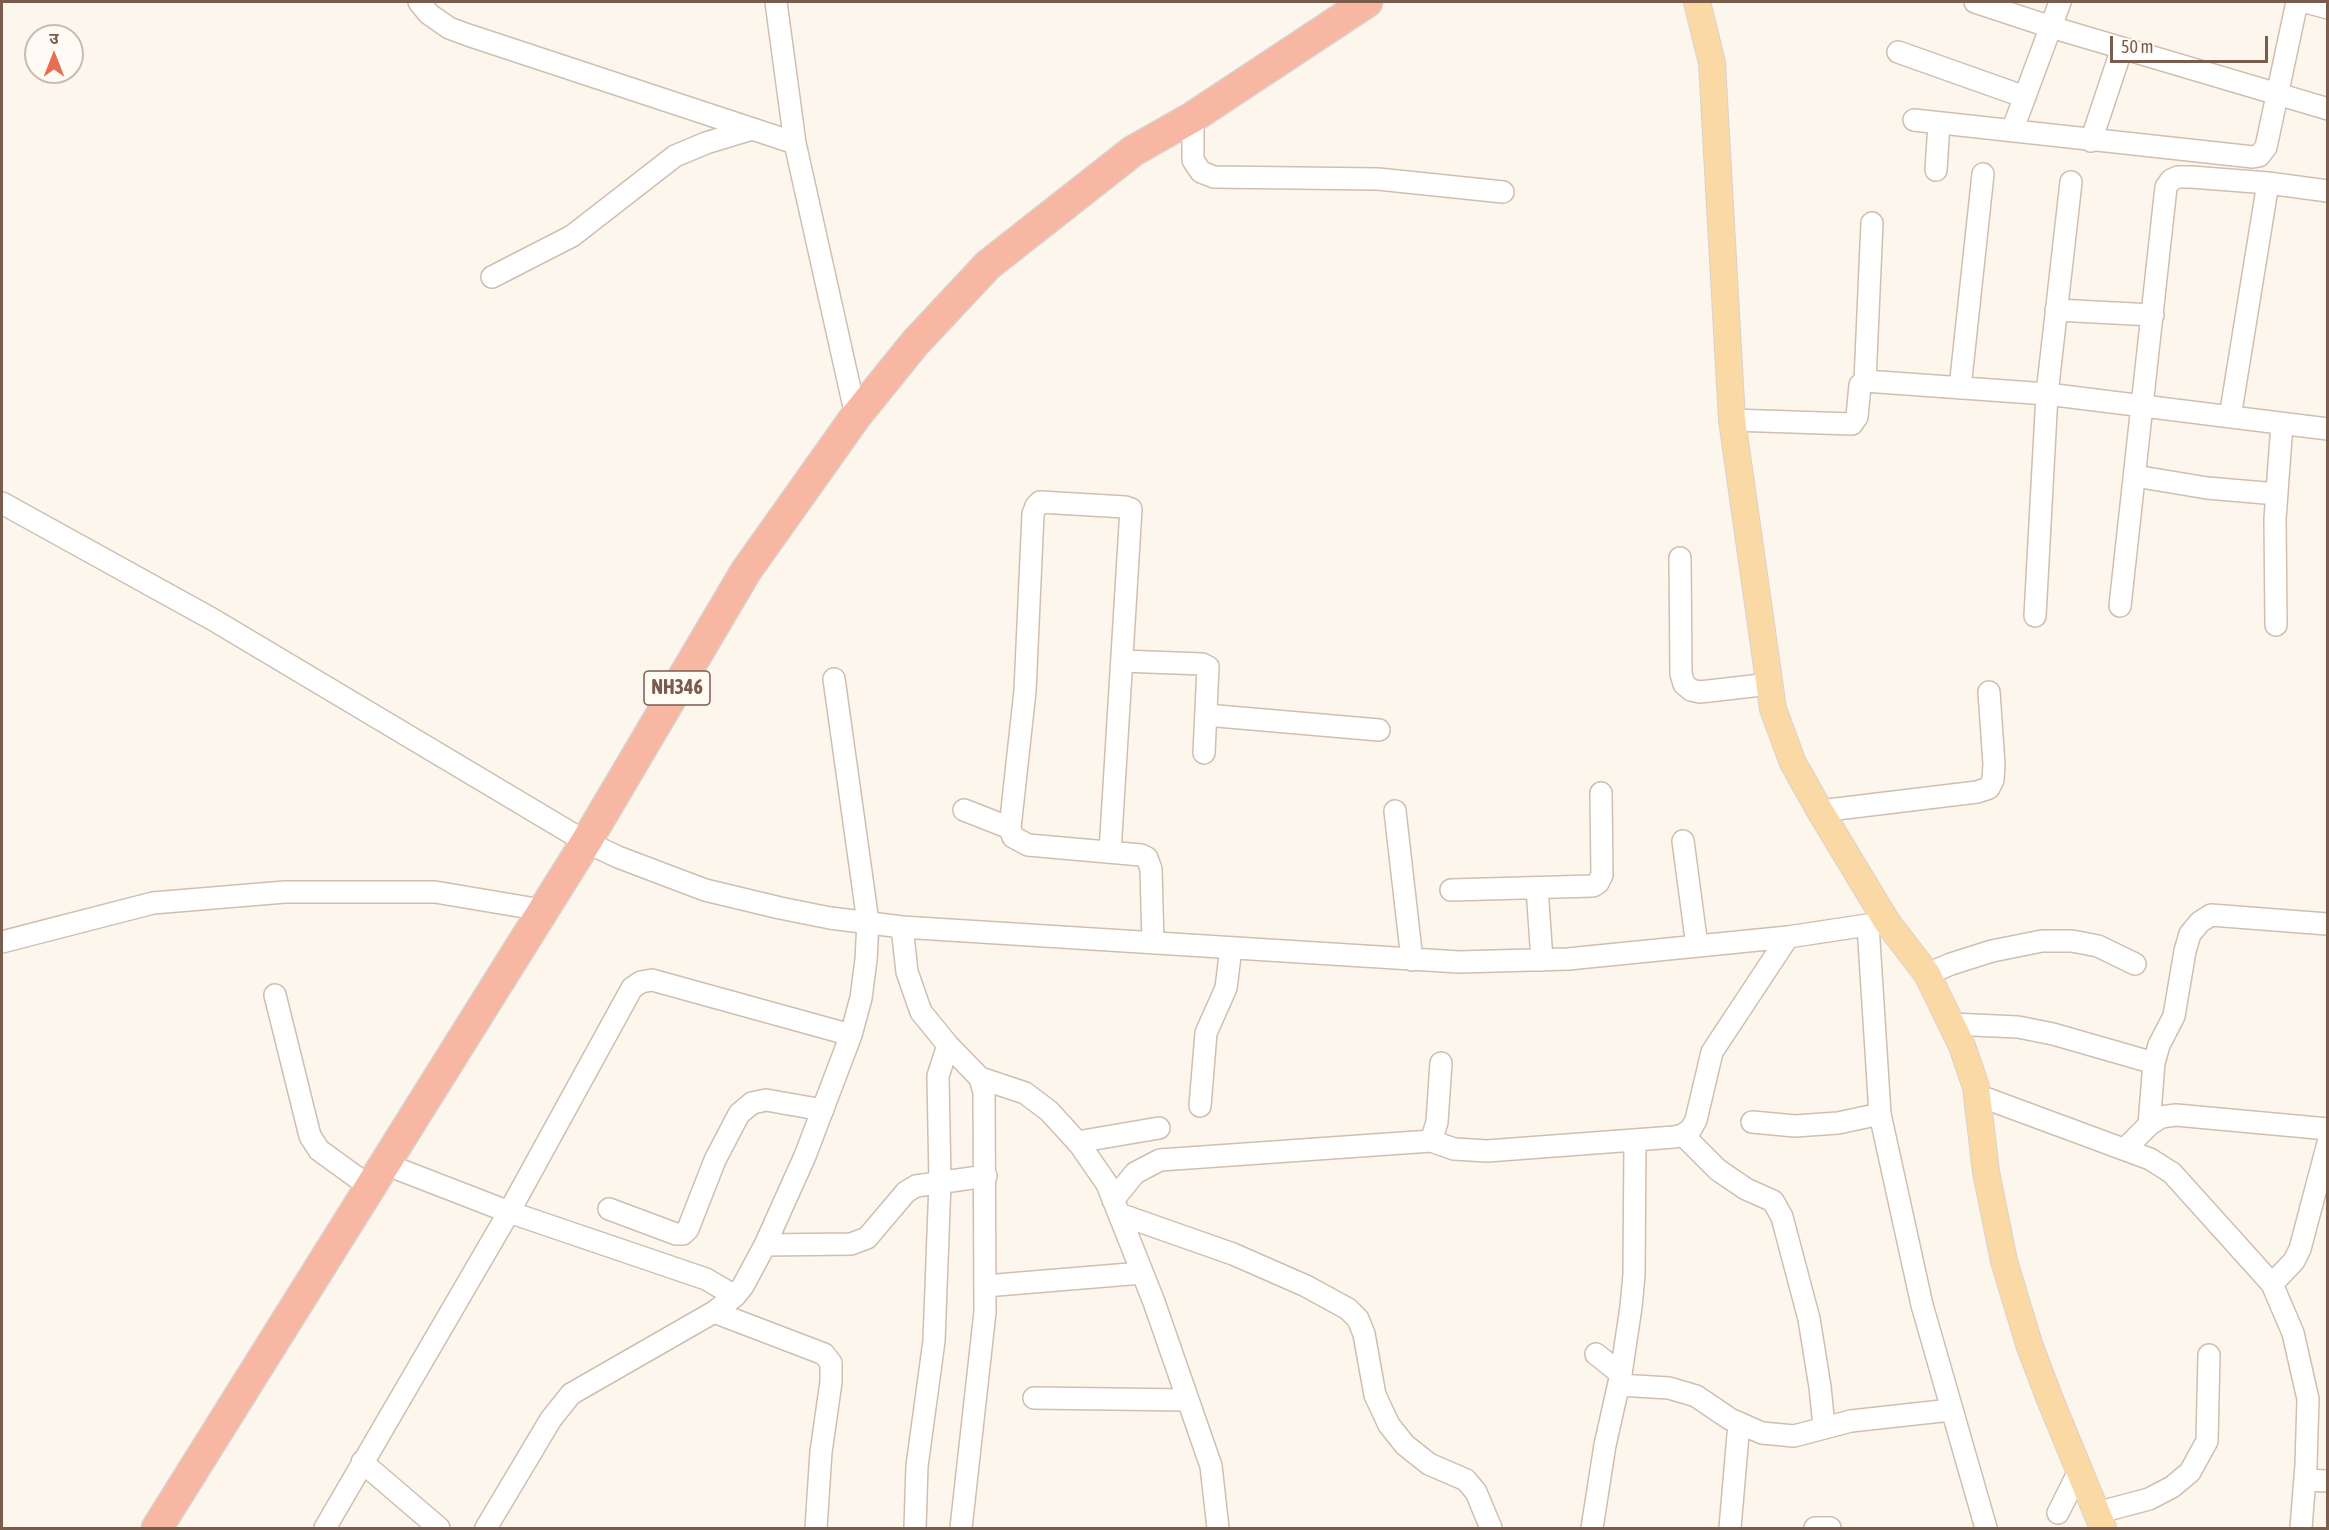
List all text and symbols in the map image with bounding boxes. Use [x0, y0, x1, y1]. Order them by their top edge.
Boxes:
north arrow [24, 24, 84, 84]
scale bar [2113, 24, 2270, 62]
text: उ [49, 29, 59, 47]
text: 50 m [2121, 36, 2153, 57]
road number: NH346 [644, 671, 710, 705]

